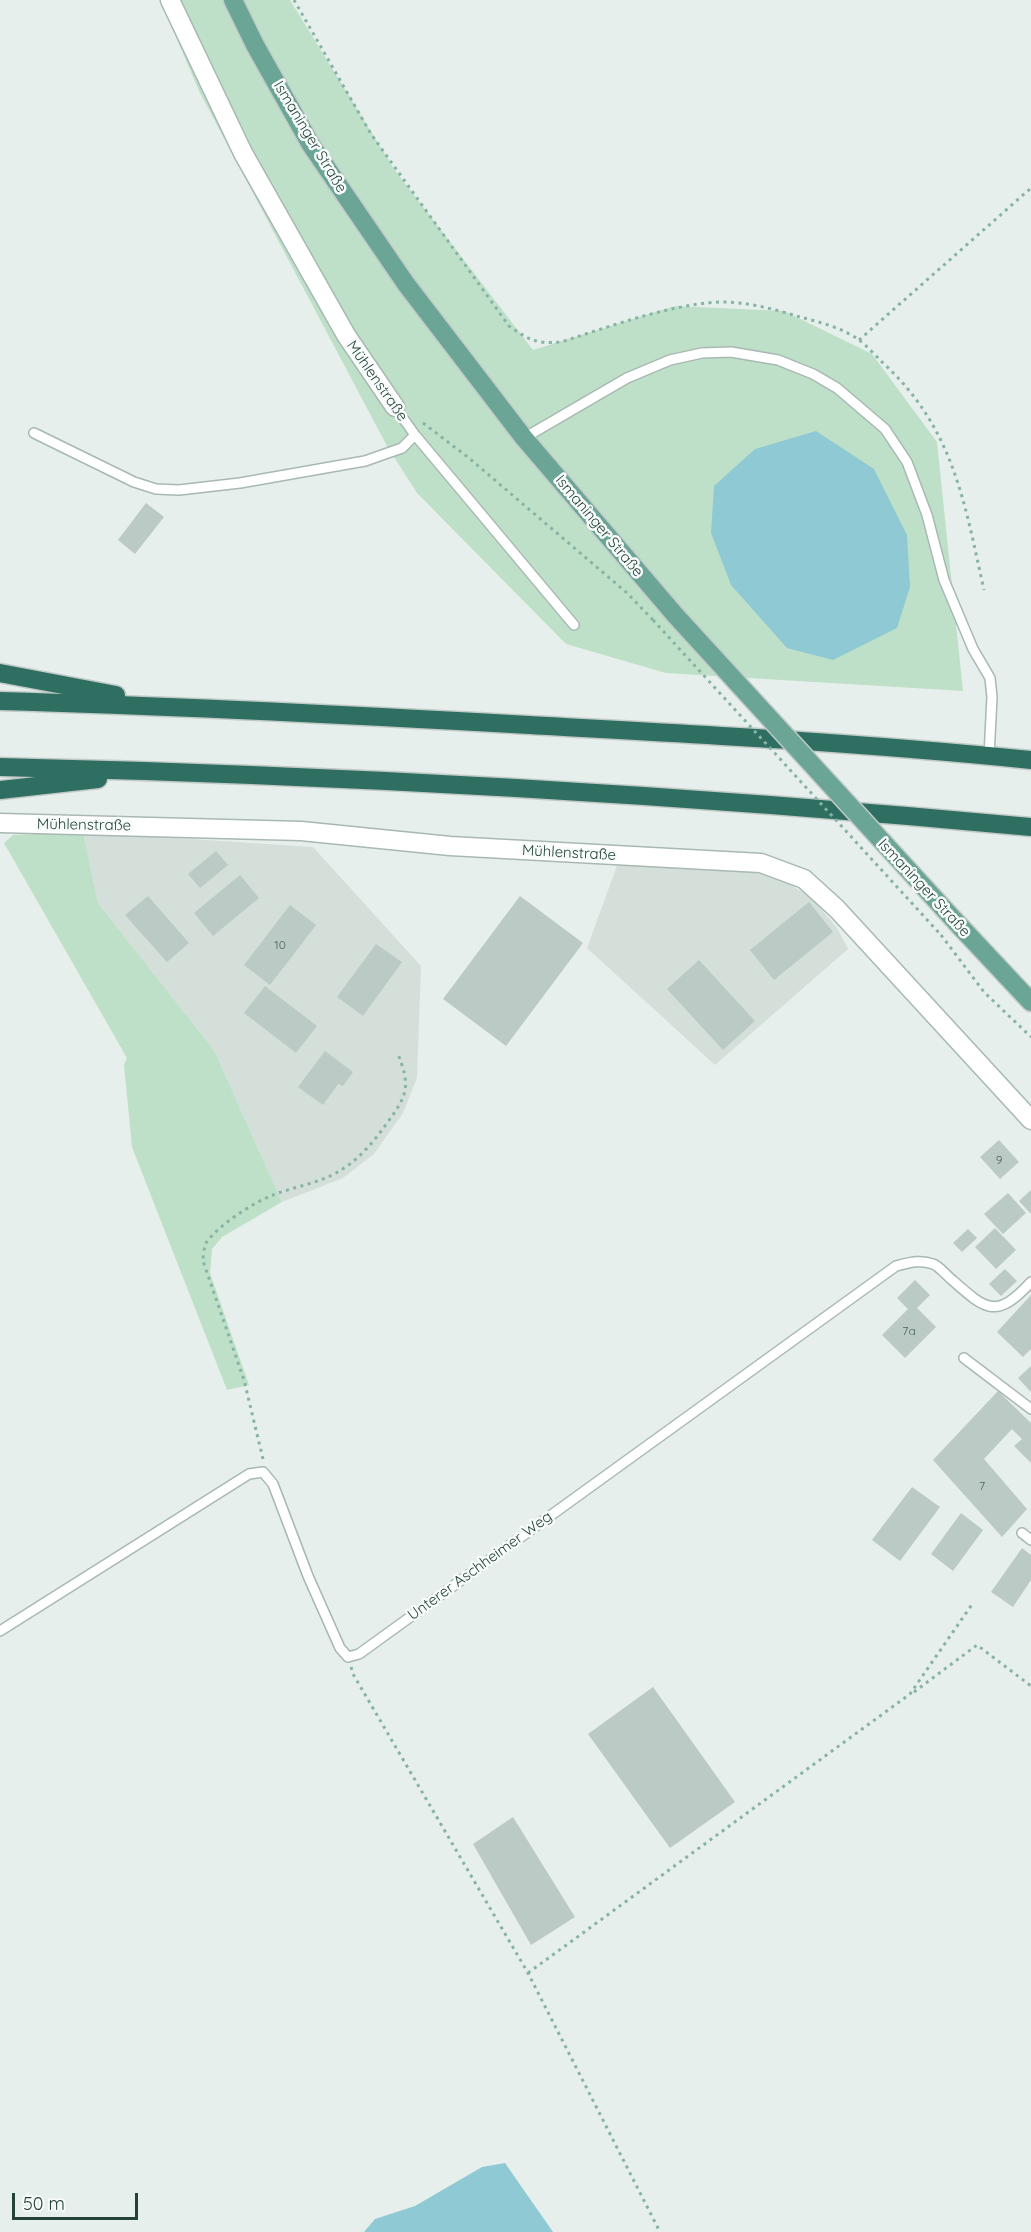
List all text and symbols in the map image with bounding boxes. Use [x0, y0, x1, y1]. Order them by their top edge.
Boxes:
street label: Ismaninger Straße [270, 78, 350, 196]
street label: Mühlenstraße [343, 337, 411, 425]
street label: Ismaninger Straße [551, 471, 647, 581]
street label: Mühlenstraße [37, 815, 131, 835]
street label: Ismaninger Straße [874, 835, 974, 941]
street label: Mühlenstraße [521, 842, 617, 864]
house number: 10 [274, 938, 286, 952]
house number: 9 [996, 1153, 1002, 1167]
house number: 7a [902, 1324, 916, 1338]
house number: 7 [979, 1479, 985, 1493]
street label: Unterer Aschheimer Weg [404, 1508, 556, 1624]
scale bar [15, 2181, 141, 2219]
text: 50 m [23, 2192, 65, 2215]

